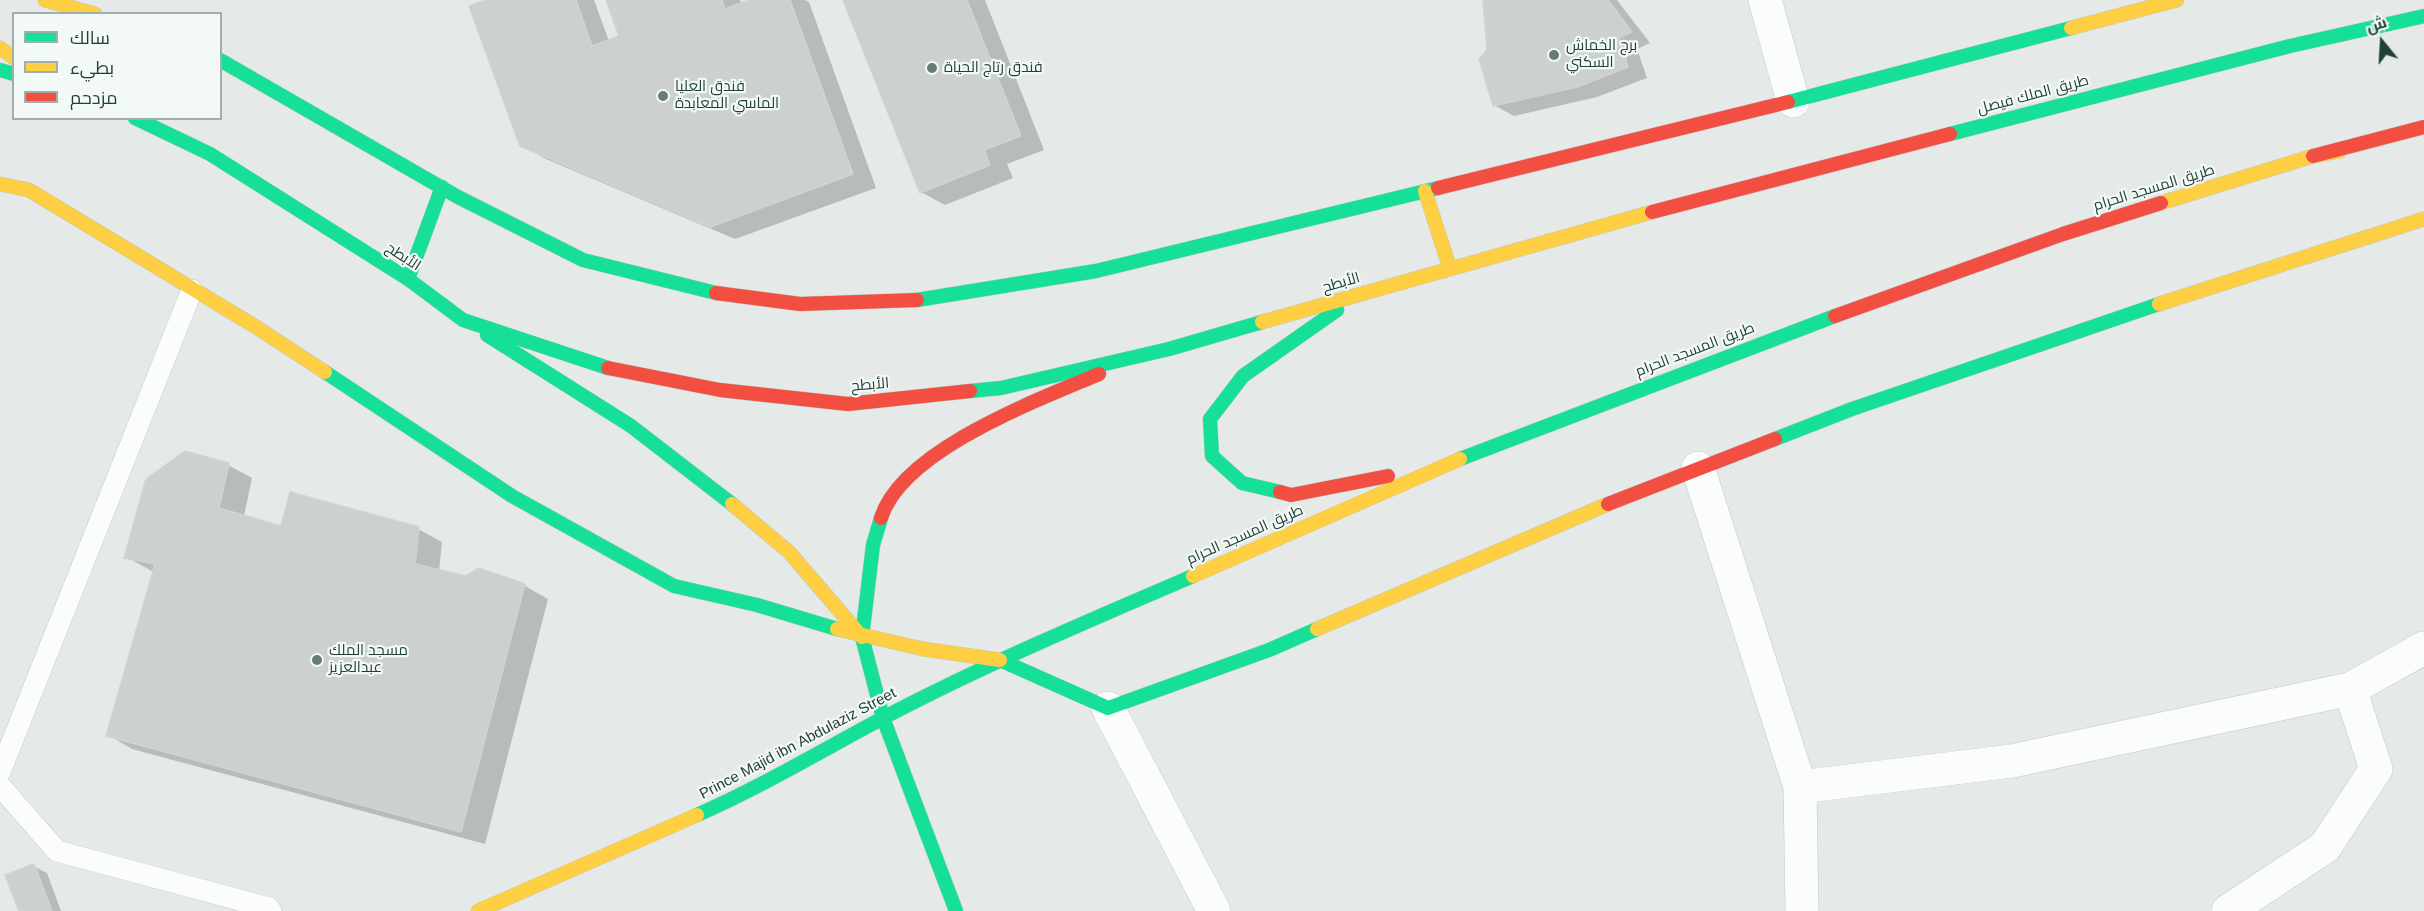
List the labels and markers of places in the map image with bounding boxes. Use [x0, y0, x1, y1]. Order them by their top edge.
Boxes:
place label: برج الخماش السكني [1566, 37, 1637, 72]
marker: برج الخماش السكني [1547, 48, 1561, 62]
place label: فندق رتاج الحياة [944, 59, 1043, 77]
marker: فندق رتاج الحياة [925, 61, 939, 75]
place label: فندق العليا الماسي المعابدة [675, 78, 779, 113]
marker: فندق العليا الماسي المعابدة [656, 89, 670, 103]
place label: مسجد الملك عبدالعزيز [329, 642, 408, 677]
marker: مسجد الملك عبدالعزيز [310, 653, 324, 667]

